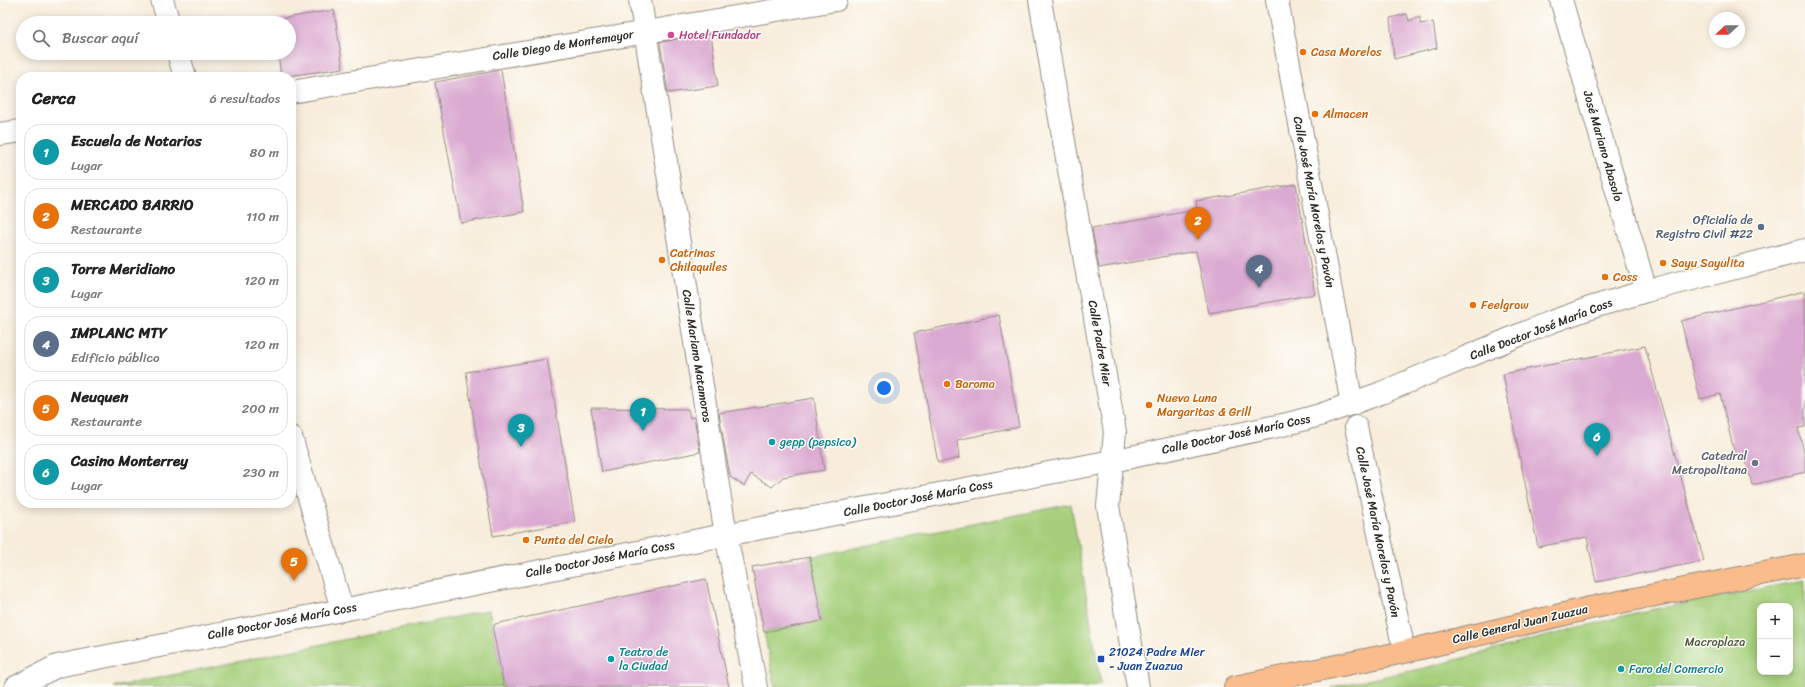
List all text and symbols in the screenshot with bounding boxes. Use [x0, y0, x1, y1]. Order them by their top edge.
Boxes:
north arrow [1709, 12, 1745, 48]
search box [16, 16, 296, 60]
street label: Calle Diego de Montemayor [491, 23, 636, 67]
place label: Hotel Fundador [679, 24, 762, 46]
text: Buscar aquí [62, 25, 139, 51]
icon: search [30, 27, 52, 49]
marker: Hotel Fundador [666, 30, 676, 40]
place label: Casa Morelos [1311, 41, 1382, 63]
marker: Casa Morelos [1298, 47, 1308, 57]
text: Cerca [32, 83, 75, 113]
text: 6 resultados [210, 87, 280, 110]
street label: José Mariano Abasolo [1576, 87, 1629, 204]
place label: Almacen [1322, 103, 1369, 125]
marker: Almacen [1310, 109, 1320, 119]
street label: Calle José María Morelos y Pavón [1287, 114, 1342, 290]
text: Escuela de Notarios [71, 128, 202, 154]
text: 1 [43, 141, 49, 164]
text: 80 m [250, 141, 279, 164]
text: Lugar [71, 154, 102, 177]
text: MERCADO BARRIO [71, 192, 194, 218]
text: 2 [42, 205, 50, 228]
text: 110 m [246, 205, 279, 228]
pin: 2 [1185, 207, 1211, 240]
place label: Oficialía de Registro Civil #22 [1656, 209, 1753, 245]
text: Restaurante [71, 218, 142, 241]
marker: Oficialía de Registro Civil #22 [1756, 222, 1766, 232]
place label: Catrinas Chilaquiles [670, 242, 728, 278]
place label: Sayu Sayulita [1671, 252, 1745, 274]
marker: Catrinas Chilaquiles [657, 255, 667, 265]
pin: 4 [1246, 255, 1272, 288]
text: Torre Meridiano [71, 256, 175, 282]
marker: Sayu Sayulita [1658, 258, 1668, 268]
place label: Coss [1613, 266, 1638, 288]
text: 3 [42, 269, 50, 292]
text: 120 m [244, 269, 279, 292]
marker: Coss [1600, 272, 1610, 282]
text: Lugar [71, 282, 102, 305]
street label: Calle Mariano Matamoros [676, 288, 718, 425]
street label: Calle Doctor José María Coss [1466, 292, 1616, 366]
place label: Feelgrow [1481, 294, 1529, 316]
street label: Calle Padre Mier [1082, 298, 1119, 389]
marker: Feelgrow [1468, 300, 1478, 310]
text: IMPLANC MTY [71, 320, 167, 346]
text: 4 [42, 333, 50, 356]
text: 120 m [244, 333, 279, 356]
text: Edificio público [71, 346, 160, 369]
place label: Baroma [955, 373, 995, 395]
your location [874, 378, 894, 398]
marker: Baroma [942, 379, 952, 389]
text: Neuquen [71, 384, 128, 410]
place label: Nueva Luna Margaritas & Grill [1157, 387, 1252, 423]
text: 5 [42, 397, 50, 420]
text: 200 m [242, 397, 279, 420]
pin: 1 [630, 398, 656, 431]
marker: Nueva Luna Margaritas & Grill [1144, 400, 1154, 410]
street label: Calle Doctor José María Coss [1160, 407, 1312, 461]
text: Restaurante [71, 410, 142, 433]
pin: 3 [508, 414, 534, 447]
pin: 6 [1584, 423, 1610, 456]
place label: gepp (pepsico) [779, 431, 856, 453]
marker: gepp (pepsico) [767, 437, 777, 447]
street label: Calle José María Morelos y Pavón [1349, 444, 1407, 620]
place label: Catedral Metropolitana [1672, 445, 1748, 481]
text: Casino Monterrey [71, 448, 188, 474]
marker: Catedral Metropolitana [1750, 458, 1760, 468]
text: 6 [42, 461, 50, 484]
text: 230 m [243, 461, 279, 484]
street label: Calle Doctor José María Coss [842, 473, 994, 523]
text: Lugar [71, 474, 102, 497]
place label: Punta del Cielo [534, 529, 614, 551]
street label: Calle Doctor José María Coss [524, 534, 676, 584]
marker: Punta del Cielo [521, 535, 531, 545]
pin: 5 [281, 548, 307, 581]
street label: Calle Doctor José María Coss [206, 596, 358, 646]
street label: Calle General Juan Zuazua [1450, 598, 1591, 650]
map controls [1757, 603, 1793, 675]
button: + [1757, 603, 1793, 639]
park label: Macroplaza [1685, 631, 1745, 653]
button: − [1757, 639, 1793, 675]
place label: Teatro de la Ciudad [619, 641, 669, 677]
place label: 21024 Padre Mier - Juan Zuazua [1109, 641, 1206, 677]
marker: Teatro de la Ciudad [606, 654, 616, 664]
marker: 21024 Padre Mier - Juan Zuazua [1096, 654, 1106, 664]
place label: Faro del Comercio [1629, 658, 1724, 680]
marker: Faro del Comercio [1616, 664, 1626, 674]

